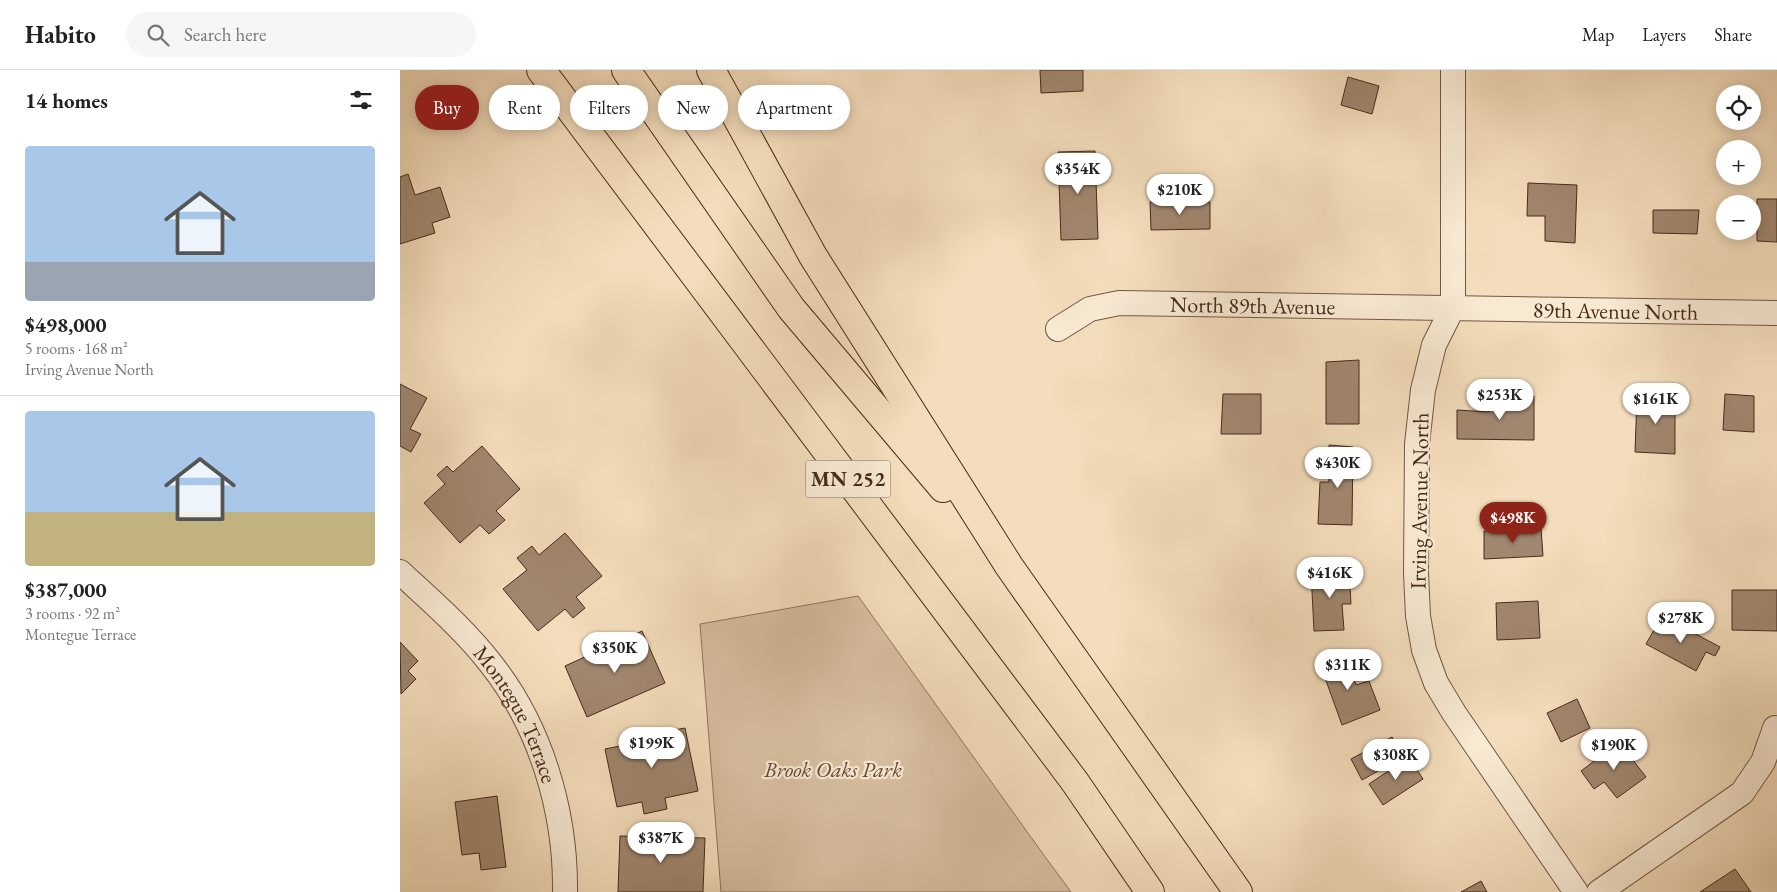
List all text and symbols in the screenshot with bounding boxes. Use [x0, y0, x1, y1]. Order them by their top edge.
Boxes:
search box [126, 12, 476, 57]
text: Habito [25, 19, 96, 50]
icon: search [144, 21, 172, 49]
text: Search here [184, 22, 266, 47]
text: Map [1582, 23, 1614, 46]
text: Layers [1642, 23, 1686, 46]
text: Share [1714, 23, 1752, 46]
chip: Buy [415, 85, 479, 130]
chip: Rent [489, 85, 560, 130]
chip: Filters [570, 85, 648, 130]
chip: New [658, 85, 728, 130]
chip: Apartment [738, 85, 850, 130]
map controls [1716, 85, 1761, 240]
button: locate [1716, 85, 1761, 130]
icon: filters [347, 86, 375, 114]
text: 14 homes [25, 87, 108, 114]
button: + [1716, 140, 1761, 185]
pin: $354K [1043, 152, 1113, 195]
text: $354K [1056, 158, 1100, 179]
pin: $210K [1145, 174, 1215, 216]
icon: home [155, 178, 245, 268]
text: $210K [1158, 179, 1202, 200]
button: − [1716, 195, 1761, 240]
street label: North 89th Avenue [1170, 290, 1336, 321]
street label: 89th Avenue North [1533, 295, 1698, 327]
text: $498,000 [25, 311, 107, 338]
text: 5 rooms · 168 m² [25, 338, 128, 359]
text: Irving Avenue North [25, 359, 154, 380]
pin: $253K [1465, 378, 1535, 421]
pin: $161K [1621, 382, 1691, 425]
text: $253K [1478, 384, 1522, 405]
text: $161K [1634, 388, 1678, 409]
street label: Irving Avenue North [1403, 412, 1436, 590]
icon: home [155, 444, 245, 534]
pin: $430K [1303, 446, 1373, 489]
text: $430K [1316, 452, 1360, 473]
road number: MN 252 [806, 460, 890, 498]
pin: $498K [1478, 502, 1548, 544]
text: $498K [1491, 507, 1535, 528]
pin: $416K [1295, 556, 1365, 599]
text: $416K [1308, 562, 1352, 583]
text: $387,000 [25, 576, 107, 603]
pin: $278K [1646, 602, 1716, 644]
text: 3 rooms · 92 m² [25, 603, 120, 624]
text: $278K [1659, 607, 1703, 628]
text: Montegue Terrace [25, 624, 136, 645]
pin: $350K [580, 632, 650, 674]
text: $350K [593, 637, 637, 658]
street label: Montegue Terrace [467, 639, 564, 787]
pin: $311K [1313, 648, 1383, 691]
text: $311K [1326, 654, 1370, 675]
pin: $199K [617, 726, 687, 769]
pin: $190K [1579, 728, 1649, 771]
text: $199K [630, 732, 674, 753]
text: $190K [1592, 734, 1636, 755]
pin: $308K [1361, 738, 1431, 781]
text: $308K [1374, 744, 1418, 765]
park label: Brook Oaks Park [763, 755, 902, 784]
pin: $387K [626, 822, 696, 864]
text: $387K [639, 827, 683, 848]

